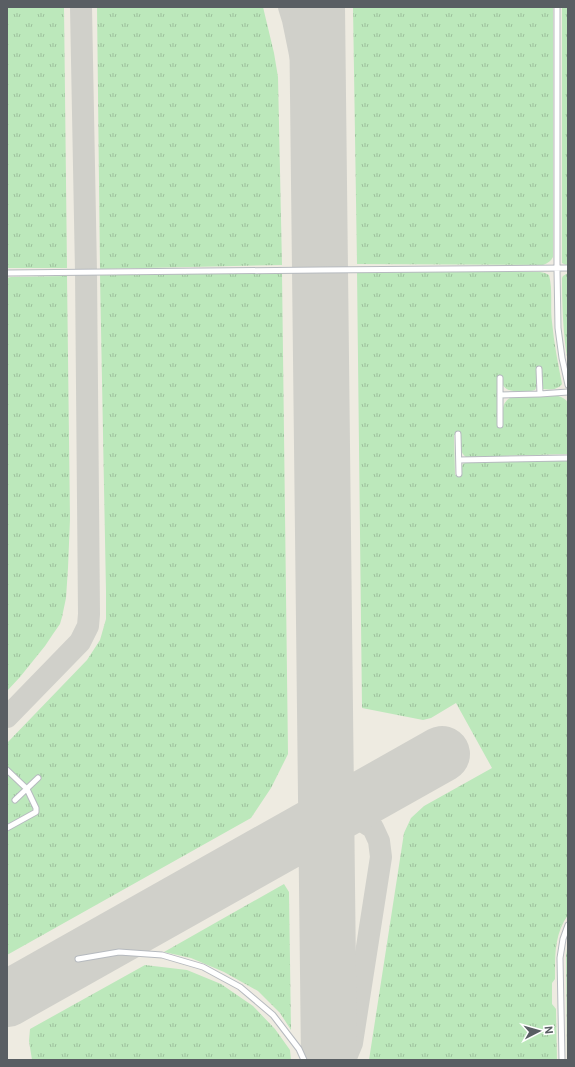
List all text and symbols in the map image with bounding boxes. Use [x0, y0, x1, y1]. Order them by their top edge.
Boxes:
north arrow [519, 1011, 559, 1051]
text: N [542, 1025, 555, 1035]

